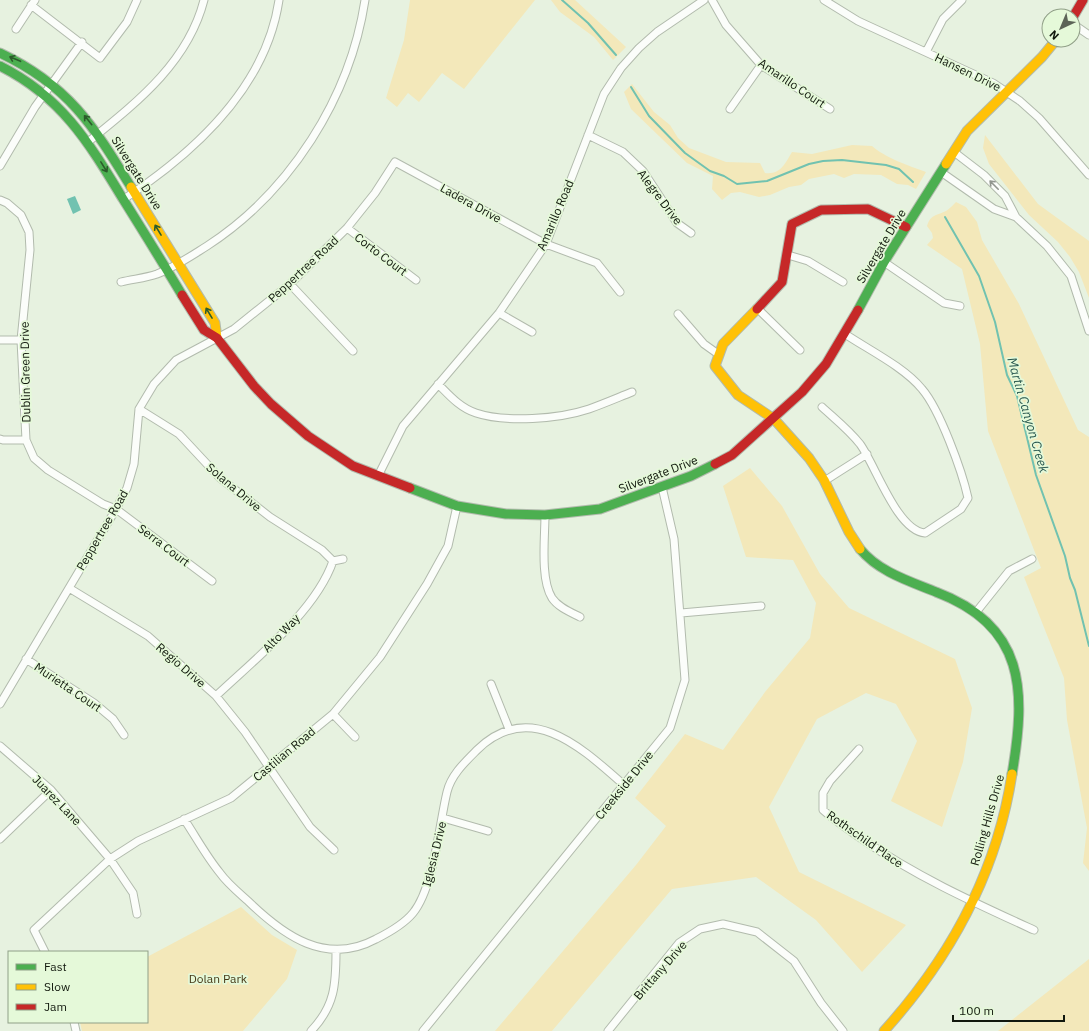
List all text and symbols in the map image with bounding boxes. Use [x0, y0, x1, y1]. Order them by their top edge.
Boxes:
north arrow [1041, 8, 1081, 48]
text: N [1046, 27, 1062, 43]
street label: Hansen Drive [933, 50, 1004, 95]
one-way arrow [10, 55, 22, 62]
street label: Amarillo Court [756, 55, 828, 111]
one-way arrow [84, 115, 92, 126]
street label: Silvergate Drive [108, 133, 166, 213]
one-way arrow [100, 161, 108, 173]
street label: Alegre Drive [634, 166, 686, 228]
street label: Amarillo Road [533, 177, 577, 253]
street label: Ladera Drive [438, 180, 504, 226]
one-way arrow [989, 180, 999, 190]
street label: Silvergate Drive [853, 206, 909, 286]
one-way arrow [154, 224, 162, 236]
street label: Corto Court [352, 229, 410, 279]
street label: Peppertree Road [265, 233, 341, 305]
one-way arrow [205, 307, 213, 319]
street label: Dublin Green Drive [17, 321, 33, 423]
water label: Martin Canyon Creek [1003, 355, 1053, 475]
street label: Silvergate Drive [616, 452, 700, 496]
street label: Solana Drive [203, 460, 265, 515]
street label: Peppertree Road [73, 487, 131, 573]
street label: Serra Court [135, 521, 193, 569]
street label: Alto Way [259, 611, 303, 655]
street label: Regio Drive [153, 639, 209, 691]
street label: Murietta Court [32, 659, 104, 715]
street label: Castilian Road [250, 724, 318, 784]
street label: Creekside Drive [592, 747, 657, 822]
street label: Juarez Lane [29, 772, 85, 829]
street label: Rolling Hills Drive [967, 772, 1007, 867]
street label: Rothschild Place [824, 807, 906, 871]
street label: Iglesia Drive [419, 819, 449, 888]
street label: Brittany Drive [630, 937, 690, 1003]
legend [8, 951, 148, 1023]
text: Fast [44, 959, 67, 974]
park label: Dolan Park [189, 971, 248, 986]
text: Slow [44, 979, 70, 994]
scale bar [953, 997, 1064, 1023]
text: Jam [44, 999, 67, 1014]
text: 100 m [959, 1003, 994, 1018]

